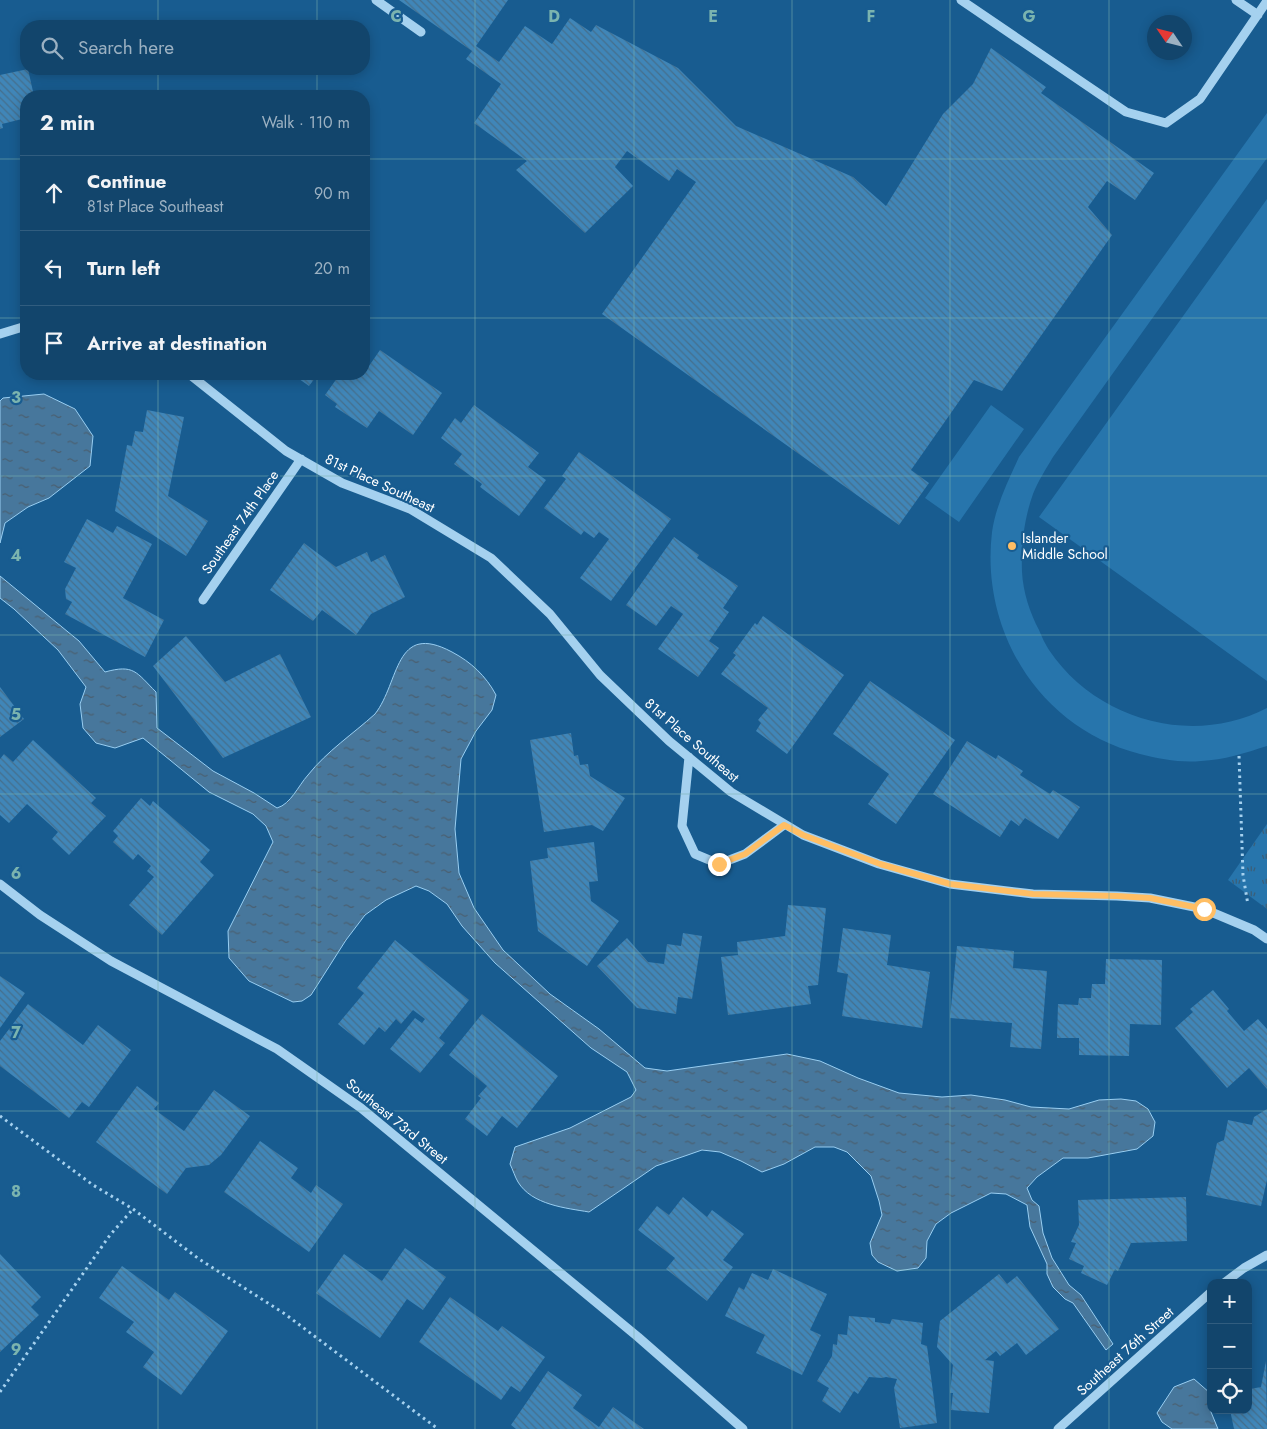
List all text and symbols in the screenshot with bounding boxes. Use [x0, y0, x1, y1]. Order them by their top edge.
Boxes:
text: C [390, 5, 402, 28]
text: D [548, 5, 560, 28]
text: E [708, 5, 718, 28]
text: F [867, 5, 875, 28]
text: G [1022, 5, 1036, 28]
north arrow [1147, 15, 1192, 60]
search box [20, 20, 370, 75]
icon: search [38, 34, 66, 62]
text: Search here [78, 34, 174, 61]
text: 2 min [40, 108, 95, 138]
text: Walk · 110 m [262, 111, 350, 134]
text: Continue [87, 168, 166, 195]
icon: ahead [40, 179, 68, 207]
text: 90 m [314, 182, 350, 205]
text: 81st Place Southeast [87, 195, 223, 218]
icon: left [40, 254, 68, 282]
text: Turn left [87, 255, 160, 282]
text: 20 m [314, 257, 350, 280]
icon: arrive [40, 329, 68, 357]
text: Arrive at destination [87, 330, 267, 357]
text: 3 [11, 386, 21, 409]
street label: 81st Place Southeast [322, 449, 439, 518]
street label: Southeast 74th Place [197, 466, 283, 578]
place label: Islander Middle School [1022, 528, 1108, 564]
marker: Islander Middle School [1006, 540, 1018, 552]
text: 4 [10, 544, 22, 567]
street label: 81st Place Southeast [640, 693, 744, 787]
text: 5 [11, 703, 21, 726]
route end [708, 853, 731, 876]
text: 6 [11, 862, 21, 885]
route start [1193, 898, 1216, 921]
text: 7 [11, 1021, 21, 1044]
street label: Southeast 73rd Street [342, 1074, 453, 1169]
text: 8 [11, 1180, 21, 1203]
map controls [1207, 1279, 1252, 1414]
button: + [1207, 1279, 1252, 1324]
street label: Southeast 76th Street [1072, 1302, 1178, 1400]
button: − [1207, 1324, 1252, 1369]
text: 9 [11, 1338, 21, 1361]
button: locate [1207, 1369, 1252, 1414]

